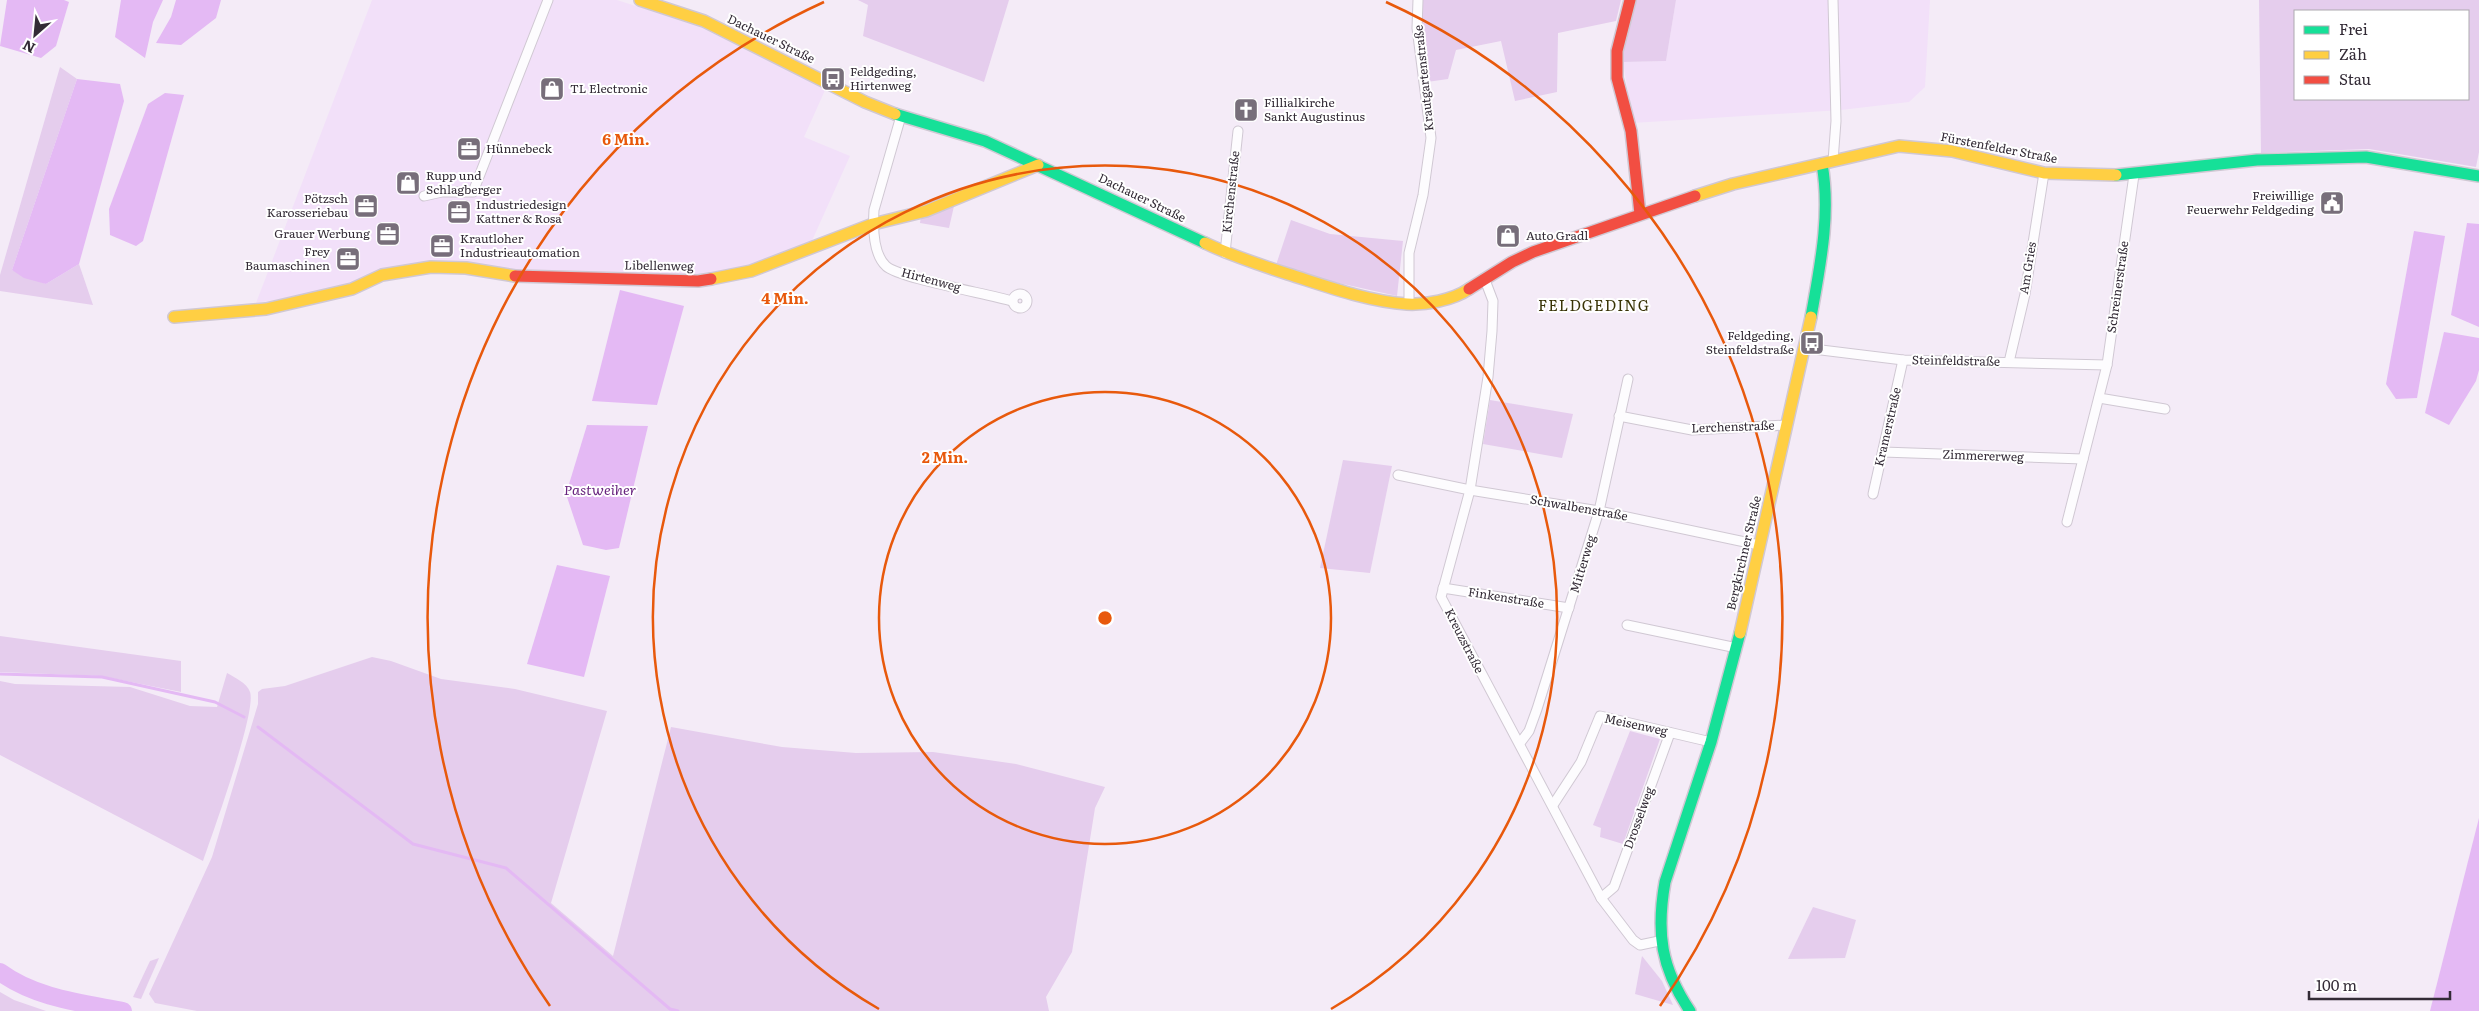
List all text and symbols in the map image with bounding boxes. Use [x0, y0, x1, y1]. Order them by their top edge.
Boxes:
street label: Dachauer Straße [725, 9, 818, 67]
north arrow [10, 10, 60, 60]
legend [2294, 10, 2469, 100]
text: Frei [2339, 17, 2368, 40]
street label: Krautgartenstraße [1408, 24, 1438, 132]
text: N [19, 36, 38, 59]
text: Zäh [2339, 42, 2367, 65]
place label: Feldgeding, Hirtenweg [850, 62, 917, 94]
bus stop icon: Feldgeding, Hirtenweg [820, 66, 846, 92]
text: Stau [2339, 67, 2371, 90]
shop icon: TL Electronic [539, 76, 565, 102]
place label: TL Electronic [570, 79, 648, 97]
place label: Fillialkirche Sankt Augustinus [1264, 93, 1365, 125]
church icon: Fillialkirche Sankt Augustinus [1233, 97, 1259, 123]
text: 6 Min. [602, 127, 650, 150]
street label: Fürstenfelder Straße [1939, 127, 2059, 167]
office icon: Hünnebeck [456, 136, 482, 162]
place label: Hünnebeck [486, 139, 552, 157]
street label: Kirchenstraße [1217, 150, 1243, 234]
place label: Rupp und Schlagberger [426, 166, 502, 198]
street label: Dachauer Straße [1096, 168, 1189, 226]
shop icon: Rupp und Schlagberger [395, 170, 421, 196]
place label: Freiwillige Feuerwehr Feldgeding [2187, 186, 2314, 218]
place label: Pötzsch Karosseriebau [267, 189, 348, 221]
public building icon: Freiwillige Feuerwehr Feldgeding [2319, 190, 2345, 216]
office icon: Pötzsch Karosseriebau [353, 193, 379, 219]
place label: Industriedesign Kattner & Rosa [476, 195, 567, 227]
office icon: Industriedesign Kattner & Rosa [446, 199, 472, 225]
office icon: Grauer Werbung [375, 221, 401, 247]
shop icon: Auto Gradl [1495, 223, 1521, 249]
place label: Grauer Werbung [274, 224, 370, 242]
place label: Auto Gradl [1526, 226, 1588, 244]
place label: Krautloher Industrieautomation [460, 229, 580, 261]
office icon: Krautloher Industrieautomation [429, 233, 455, 259]
street label: Am Gries [2014, 240, 2040, 295]
street label: Schreinerstraße [2102, 240, 2132, 334]
place label: Frey Baumaschinen [245, 242, 330, 274]
office icon: Frey Baumaschinen [335, 246, 361, 272]
street label: Libellenweg [624, 255, 694, 275]
street label: Hirtenweg [899, 262, 963, 296]
text: 4 Min. [761, 286, 809, 309]
district label: FELDGEDING [1538, 293, 1650, 316]
place label: Feldgeding, Steinfeldstraße [1706, 326, 1794, 358]
bus stop icon: Feldgeding, Steinfeldstraße [1799, 330, 1825, 356]
street label: Steinfeldstraße [1912, 350, 2000, 370]
street label: Kramerstraße [1869, 385, 1905, 468]
street label: Lerchenstraße [1691, 416, 1775, 436]
text: 2 Min. [922, 445, 968, 468]
street label: Zimmererweg [1942, 445, 2024, 465]
water label: Pastweiher [564, 479, 637, 499]
street label: Schwalbenstraße [1529, 490, 1629, 524]
street label: Bergkirchner Straße [1721, 494, 1765, 612]
street label: Mitterweg [1565, 532, 1600, 595]
street label: Finkenstraße [1467, 582, 1545, 612]
street label: Kreuzstraße [1441, 605, 1489, 676]
centre of rings [1096, 609, 1114, 627]
street label: Meisenweg [1603, 709, 1670, 740]
street label: Drosselweg [1618, 784, 1658, 851]
scale bar [2309, 968, 2450, 1000]
text: 100 m [2316, 973, 2357, 996]

